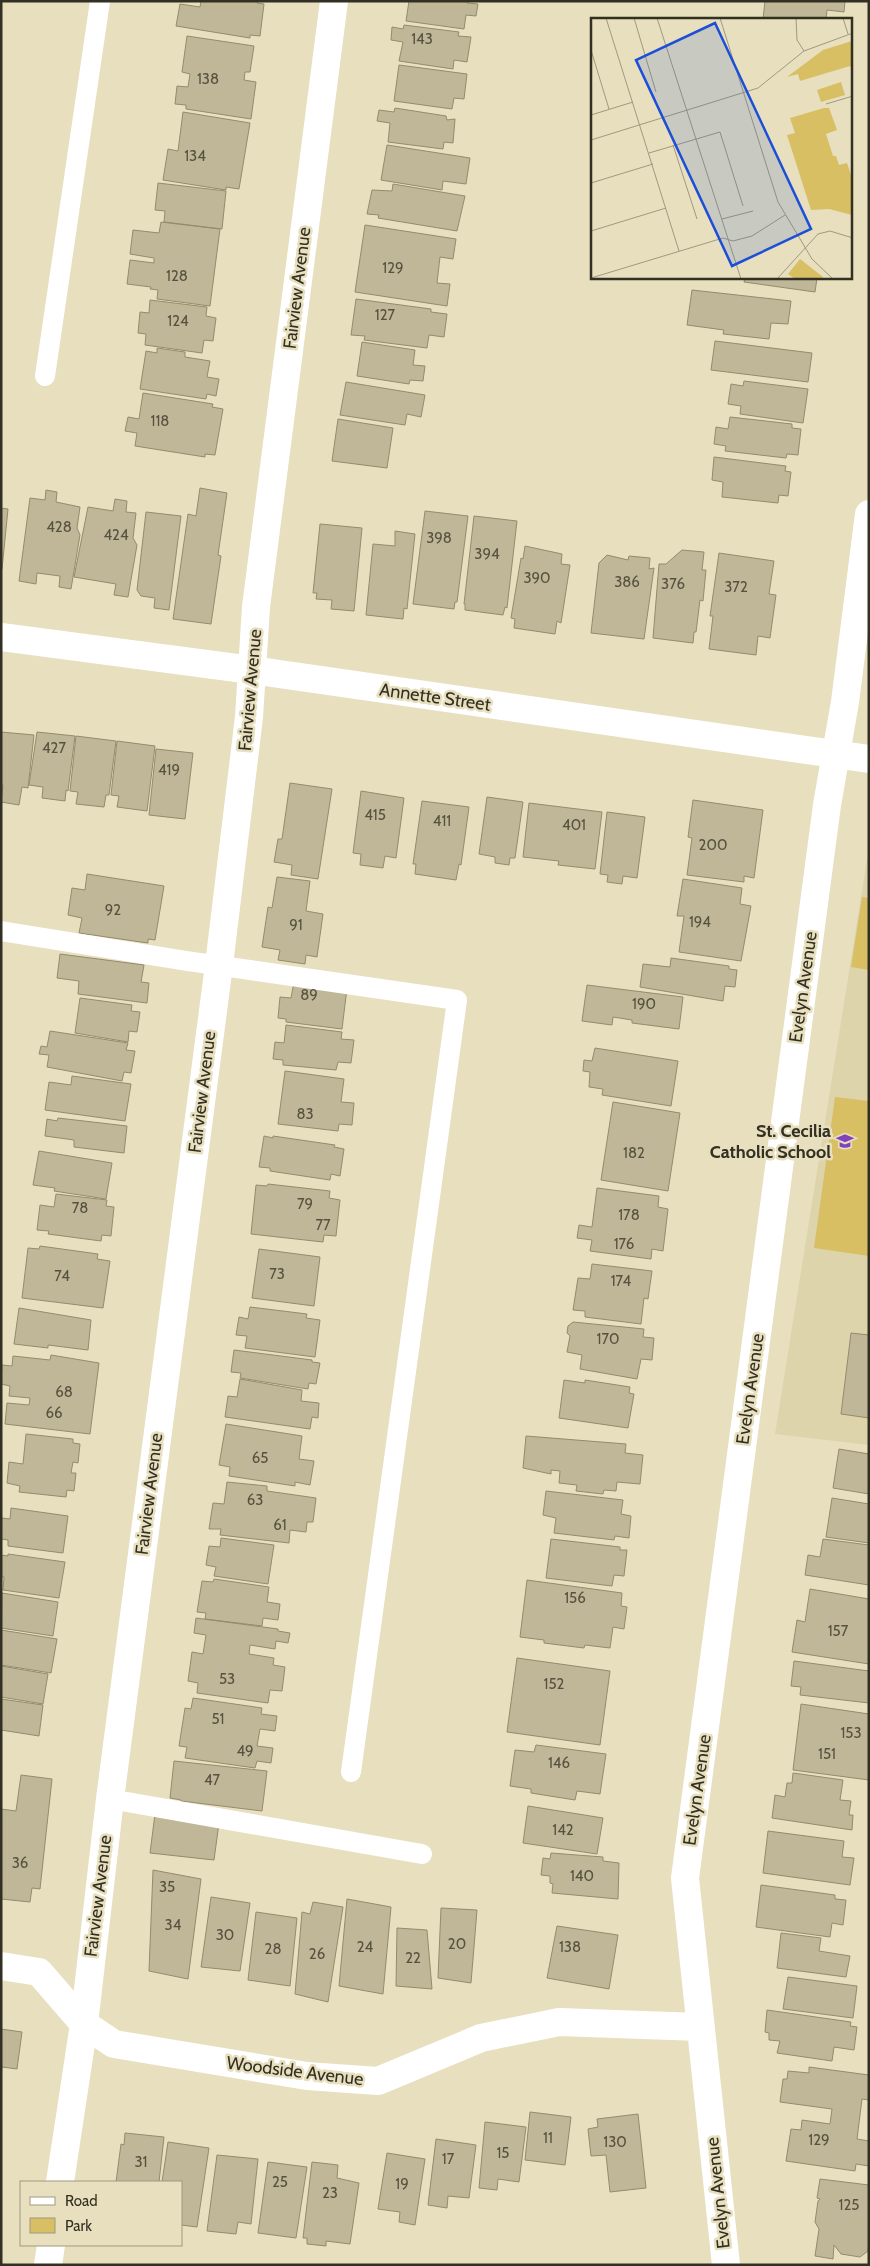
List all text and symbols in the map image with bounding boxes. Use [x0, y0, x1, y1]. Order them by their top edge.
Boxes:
inset map [591, 18, 852, 279]
house number: 143 [411, 30, 433, 48]
house number: 138 [197, 70, 219, 88]
house number: 134 [184, 147, 206, 165]
street label: Fairview Avenue [279, 226, 315, 350]
house number: 129 [382, 259, 404, 277]
house number: 128 [166, 267, 188, 285]
house number: 127 [375, 306, 396, 324]
house number: 124 [167, 312, 189, 330]
house number: 118 [151, 412, 169, 430]
house number: 428 [46, 518, 72, 536]
house number: 424 [103, 526, 129, 544]
house number: 398 [426, 529, 452, 547]
house number: 394 [474, 545, 500, 563]
house number: 390 [523, 569, 551, 587]
house number: 386 [614, 573, 640, 591]
house number: 376 [661, 575, 685, 593]
house number: 372 [724, 578, 748, 596]
street label: Fairview Avenue [234, 628, 266, 752]
street label: Annette Street [378, 678, 492, 716]
house number: 427 [42, 739, 66, 757]
house number: 419 [158, 761, 180, 779]
house number: 415 [364, 806, 386, 824]
house number: 411 [433, 812, 451, 830]
house number: 401 [562, 816, 586, 834]
house number: 200 [699, 836, 727, 854]
house number: 92 [105, 901, 121, 919]
house number: 194 [689, 913, 711, 931]
house number: 91 [289, 916, 303, 934]
street label: Evelyn Avenue [784, 930, 822, 1044]
house number: 89 [300, 986, 318, 1004]
house number: 190 [632, 995, 656, 1013]
street label: Fairview Avenue [184, 1030, 220, 1154]
house number: 83 [296, 1105, 314, 1123]
place label: St. Cecilia Catholic School [710, 1120, 831, 1163]
school or university icon: St. Cecilia Catholic School [835, 1131, 855, 1151]
house number: 182 [623, 1144, 645, 1162]
house number: 79 [297, 1195, 313, 1213]
house number: 78 [72, 1199, 88, 1217]
house number: 178 [618, 1206, 640, 1224]
house number: 77 [315, 1216, 331, 1234]
house number: 176 [614, 1235, 634, 1253]
house number: 73 [269, 1265, 285, 1283]
house number: 74 [54, 1267, 70, 1285]
house number: 174 [611, 1272, 632, 1290]
house number: 170 [597, 1330, 619, 1348]
street label: Evelyn Avenue [731, 1332, 769, 1446]
house number: 68 [55, 1383, 73, 1401]
house number: 66 [45, 1404, 63, 1422]
street label: Fairview Avenue [131, 1432, 167, 1556]
house number: 65 [252, 1449, 268, 1467]
house number: 63 [247, 1491, 263, 1509]
house number: 61 [273, 1516, 287, 1534]
house number: 156 [564, 1589, 586, 1607]
house number: 157 [828, 1622, 849, 1640]
house number: 53 [219, 1670, 235, 1688]
house number: 152 [544, 1675, 565, 1693]
house number: 51 [211, 1710, 225, 1728]
house number: 153 [840, 1724, 862, 1742]
street label: Evelyn Avenue [678, 1733, 716, 1847]
house number: 49 [236, 1742, 254, 1760]
house number: 151 [818, 1745, 836, 1763]
house number: 146 [548, 1754, 570, 1772]
house number: 47 [204, 1771, 221, 1789]
house number: 142 [552, 1821, 574, 1839]
street label: Fairview Avenue [80, 1834, 116, 1958]
house number: 36 [12, 1854, 28, 1872]
house number: 140 [570, 1867, 594, 1885]
house number: 35 [159, 1878, 175, 1896]
house number: 34 [165, 1916, 182, 1934]
house number: 30 [216, 1926, 234, 1944]
house number: 20 [448, 1935, 466, 1953]
house number: 24 [357, 1938, 374, 1956]
house number: 138 [559, 1938, 581, 1956]
house number: 28 [265, 1940, 281, 1958]
house number: 26 [309, 1945, 325, 1963]
house number: 22 [405, 1949, 421, 1967]
street label: Woodside Avenue [225, 2052, 365, 2090]
house number: 11 [543, 2129, 553, 2147]
house number: 129 [808, 2131, 830, 2149]
house number: 130 [603, 2133, 627, 2151]
street label: Evelyn Avenue [701, 2136, 735, 2250]
house number: 15 [496, 2144, 510, 2162]
house number: 17 [442, 2150, 455, 2168]
house number: 31 [134, 2153, 148, 2171]
house number: 25 [272, 2173, 288, 2191]
house number: 19 [395, 2175, 409, 2193]
legend [20, 2181, 182, 2246]
house number: 23 [322, 2184, 338, 2202]
text: Road [65, 2192, 98, 2210]
house number: 125 [839, 2196, 859, 2214]
text: Park [65, 2217, 92, 2235]

